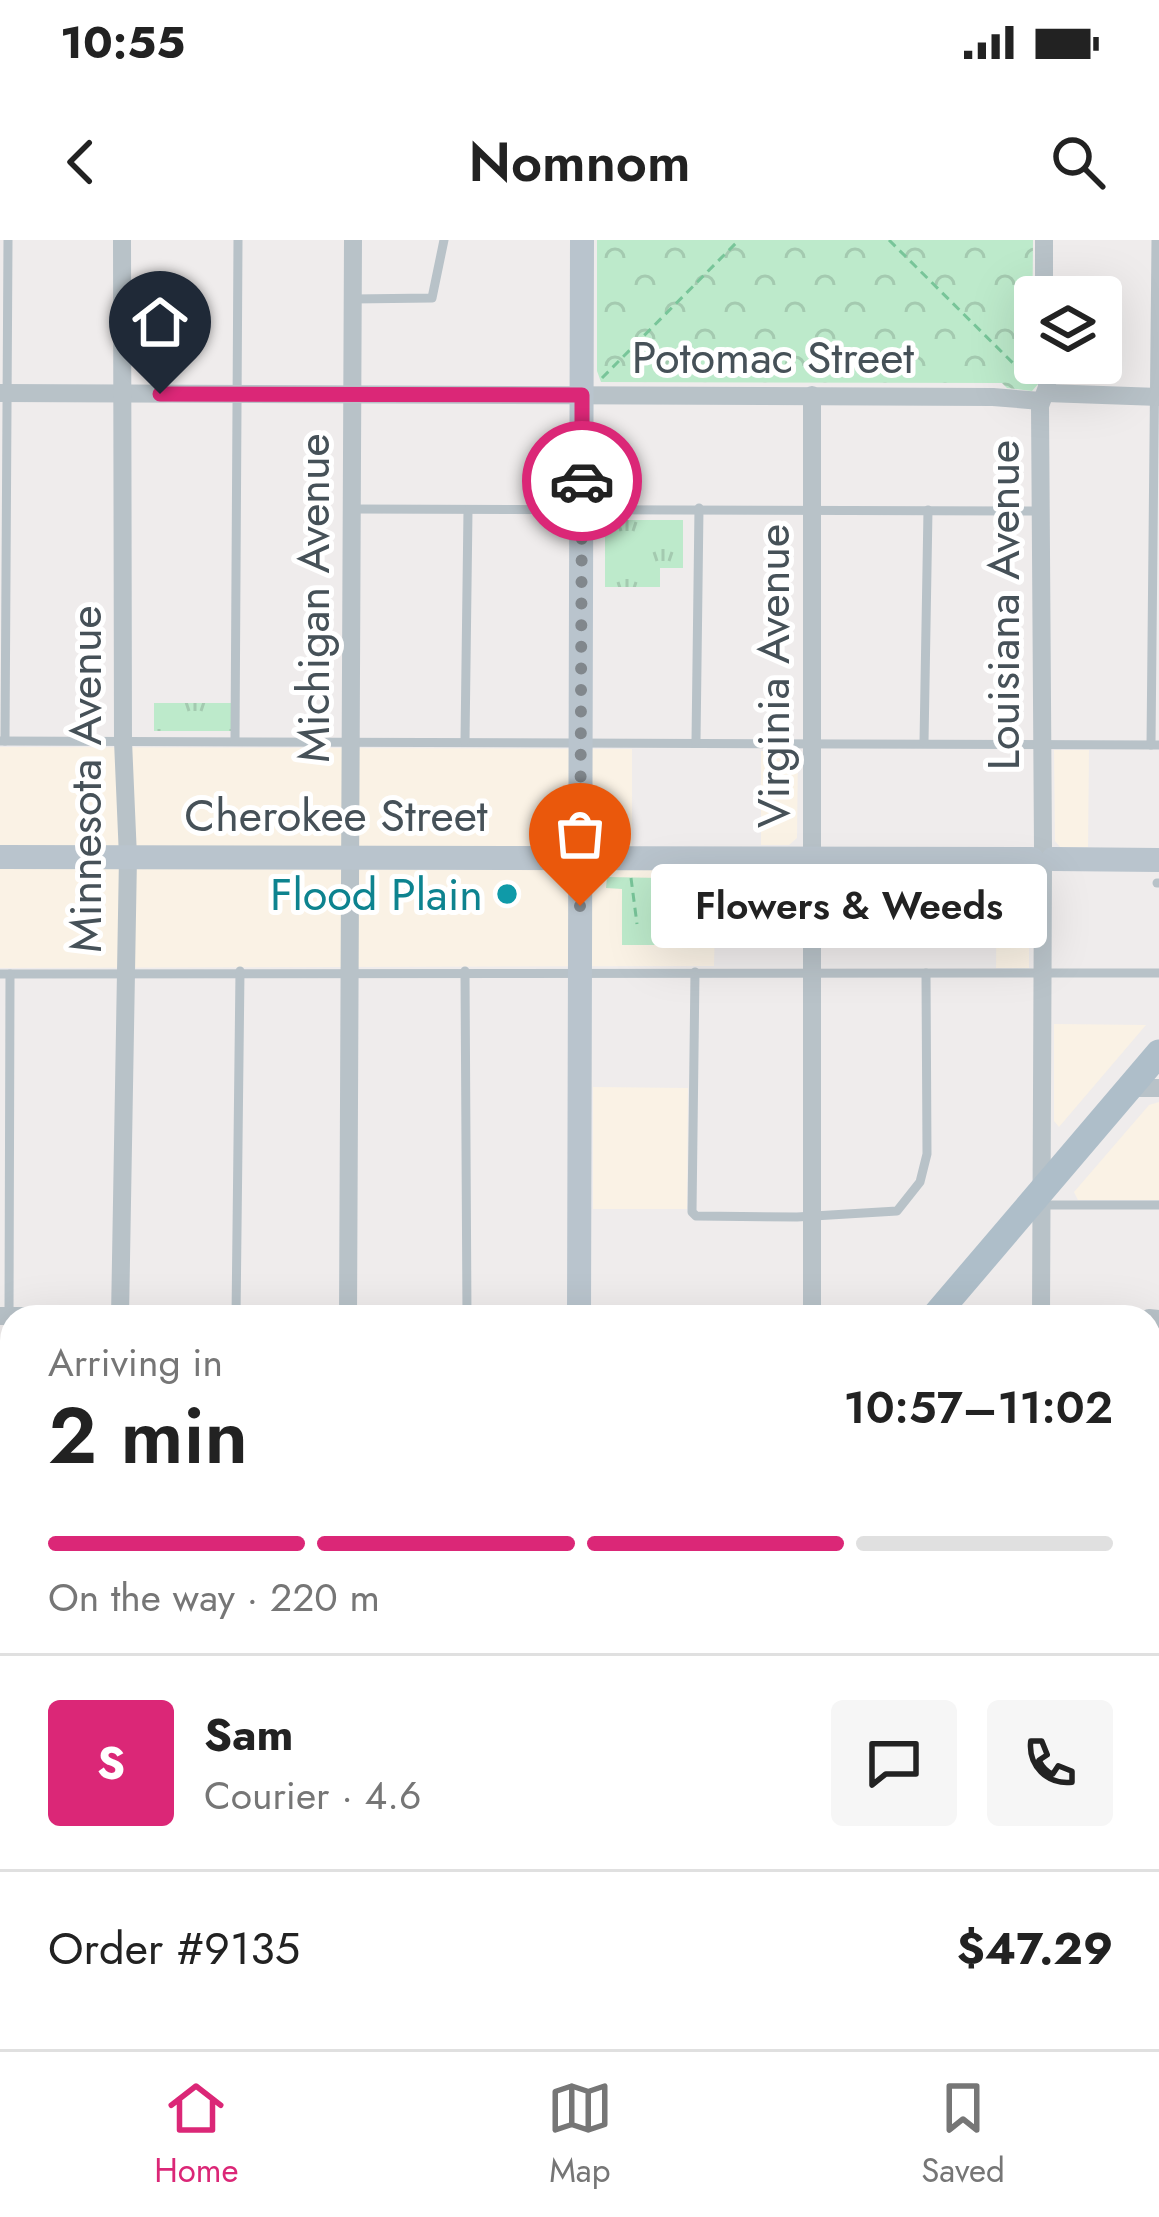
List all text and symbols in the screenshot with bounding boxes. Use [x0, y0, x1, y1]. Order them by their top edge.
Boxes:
text: 10:55 [60, 10, 185, 75]
text: Nomnom [468, 123, 691, 201]
icon: back [48, 129, 114, 195]
icon: search [1045, 129, 1111, 195]
pin [109, 271, 211, 394]
map controls [1014, 276, 1122, 384]
button: layers [1014, 276, 1122, 384]
icon: home [127, 289, 193, 355]
street label: Potomac Street [632, 325, 914, 390]
courier [522, 421, 642, 541]
street label: Michigan Avenue [281, 433, 346, 763]
street label: Louisiana Avenue [971, 440, 1036, 770]
icon: car [549, 448, 615, 514]
street label: Virginia Avenue [741, 524, 806, 828]
street label: Minnesota Avenue [53, 605, 118, 953]
street label: Cherokee Street [184, 783, 488, 848]
pin [529, 783, 631, 906]
icon: bag [547, 801, 613, 867]
place label: Flood Plain [270, 862, 483, 927]
callout: Flowers & Weeds [652, 864, 1048, 948]
text: Flowers & Weeds [695, 877, 1003, 934]
marker: Flood Plain [494, 881, 520, 907]
text: Arriving in [48, 1334, 223, 1391]
text: 10:57–11:02 [844, 1375, 1113, 1440]
text: 2 min [48, 1380, 248, 1492]
text: On the way · 220 m [48, 1569, 380, 1626]
button: chat [831, 1700, 957, 1826]
button: phone [987, 1700, 1113, 1826]
text: Sam [204, 1702, 293, 1767]
text: S [97, 1730, 125, 1795]
text: Courier · 4.6 [204, 1767, 421, 1824]
text: Order #9135 [48, 1916, 300, 1981]
text: $47.29 [957, 1916, 1113, 1981]
tab: Home [154, 2075, 239, 2194]
tab: Map [547, 2075, 613, 2194]
tab: Saved [921, 2075, 1005, 2194]

